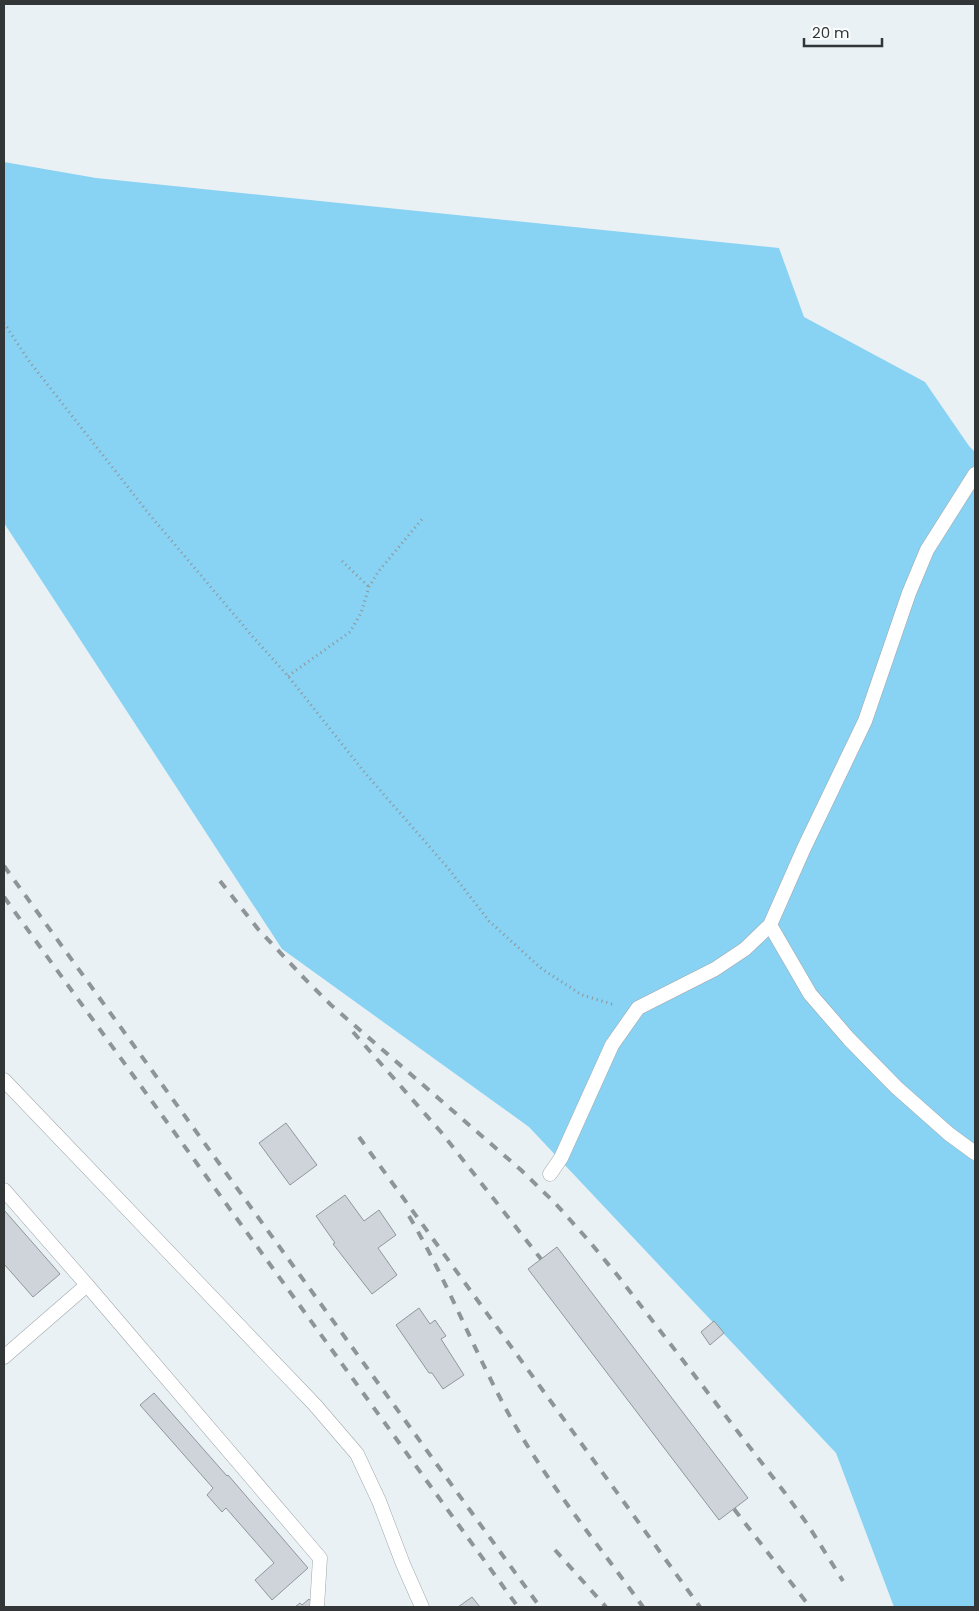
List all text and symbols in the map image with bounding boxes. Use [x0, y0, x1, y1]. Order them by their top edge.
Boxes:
scale bar [804, 15, 882, 47]
text: 20 m [812, 22, 850, 43]

